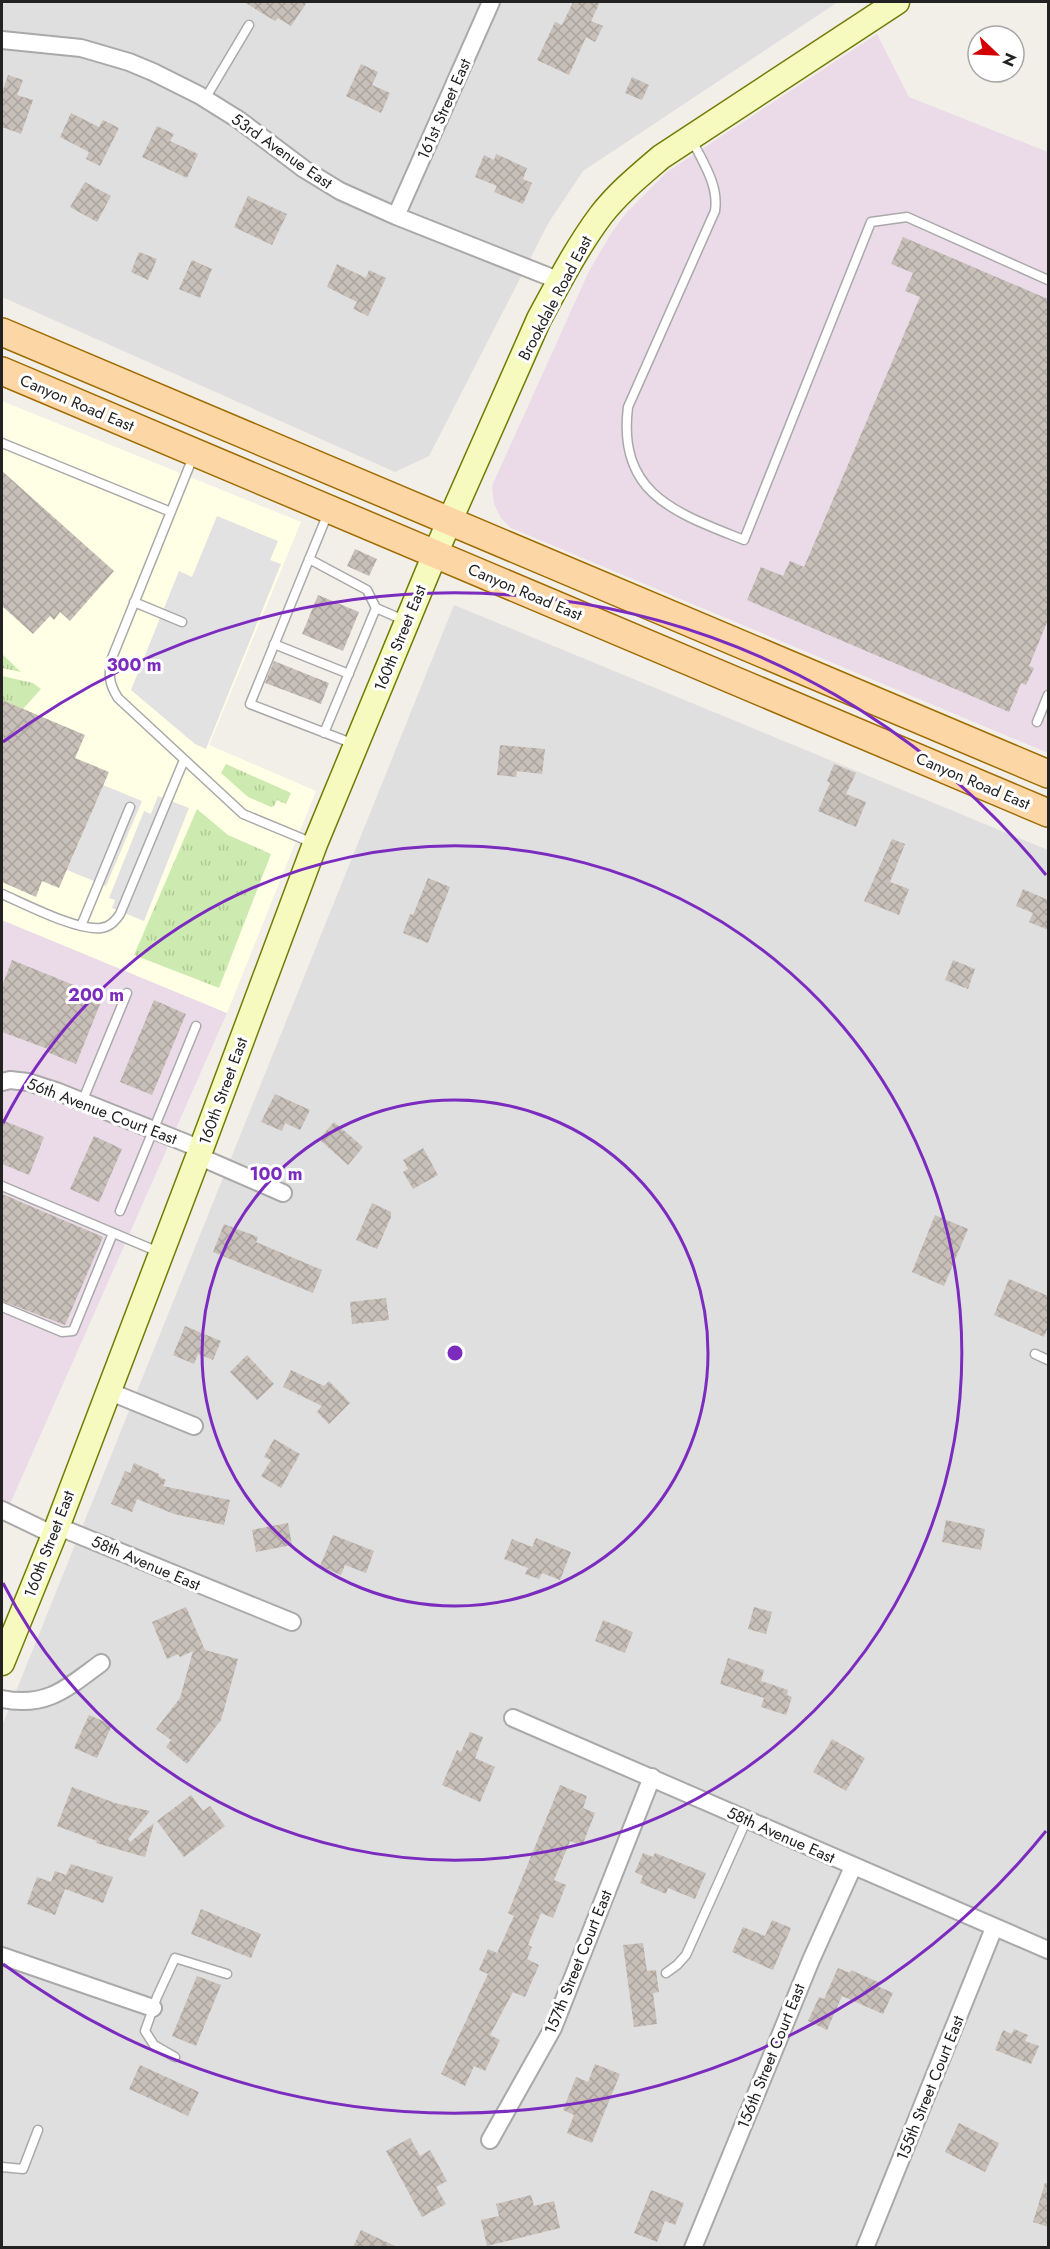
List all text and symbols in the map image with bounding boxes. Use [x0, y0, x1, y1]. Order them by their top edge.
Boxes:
north arrow [966, 24, 1026, 84]
text: N [996, 49, 1022, 70]
street label: 161st Street East [411, 55, 477, 163]
street label: 53rd Avenue East [227, 108, 337, 195]
street label: Brookdale Road East [512, 231, 598, 364]
street label: Canyon Road East [16, 369, 138, 437]
street label: Canyon Road East [464, 558, 586, 626]
street label: 160th Street East [368, 581, 432, 695]
text: 300 m [106, 652, 162, 678]
street label: Canyon Road East [912, 747, 1034, 815]
text: 200 m [68, 982, 124, 1008]
street label: 160th Street East [193, 1034, 253, 1148]
street label: 56th Avenue Court East [24, 1072, 180, 1150]
text: 100 m [249, 1161, 303, 1187]
centre of rings [445, 1343, 465, 1363]
street label: 160th Street East [18, 1487, 80, 1601]
street label: 58th Avenue East [88, 1530, 204, 1596]
street label: 58th Avenue East [723, 1801, 839, 1869]
street label: 157th Street Court East [539, 1886, 617, 2038]
street label: 156th Street Court East [731, 1980, 811, 2132]
street label: 155th Street Court East [890, 2012, 970, 2164]

